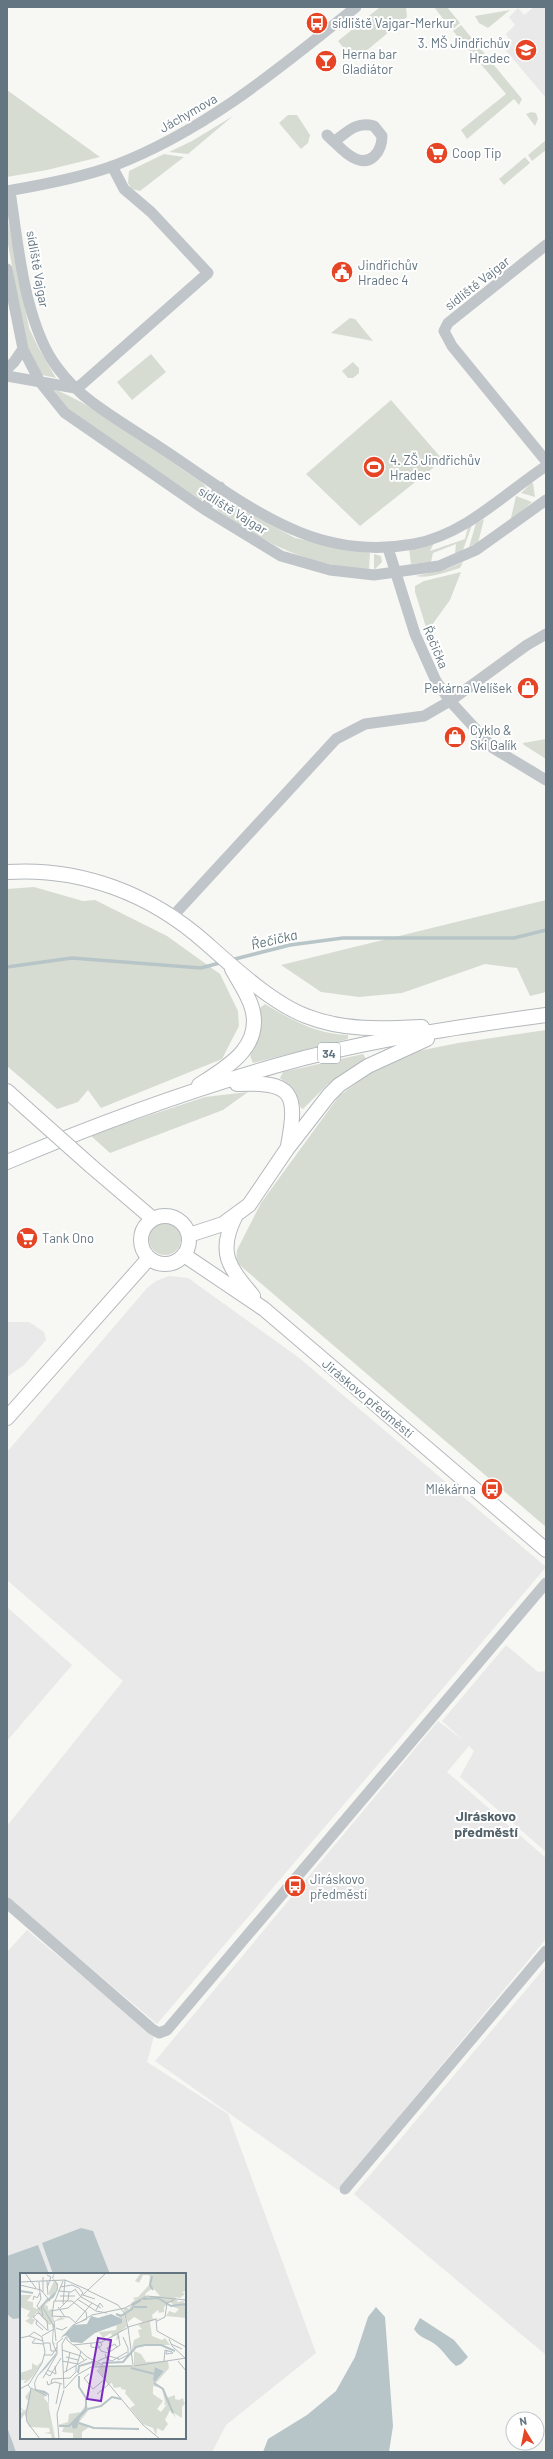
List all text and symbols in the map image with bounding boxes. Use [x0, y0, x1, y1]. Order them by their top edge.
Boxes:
bus stop icon: sídliště Vajgar-Merkur [304, 10, 330, 36]
place label: sídliště Vajgar-Merkur [332, 15, 454, 31]
place label: 3. MŠ Jindřichův Hradec [418, 35, 510, 66]
school or university icon: 3. MŠ Jindřichův Hradec [513, 37, 539, 63]
place label: Herna bar Gladiátor [342, 46, 397, 77]
bar icon: Herna bar Gladiátor [313, 48, 339, 74]
street label: Jáchymova [156, 90, 220, 136]
supermarket icon: Coop Tip [424, 140, 450, 166]
place label: Coop Tip [452, 145, 502, 161]
street label: sídliště Vajgar [23, 229, 53, 309]
street label: sídliště Vajgar [441, 253, 513, 313]
place label: Jindřichův Hradec 4 [358, 257, 418, 288]
public building icon: Jindřichův Hradec 4 [329, 259, 355, 285]
place label: 4. ZŠ Jindřichův Hradec [390, 452, 481, 483]
sports icon: 4. ZŠ Jindřichův Hradec [361, 454, 387, 480]
street label: sídliště Vajgar [196, 483, 271, 538]
street label: Řečička [420, 623, 452, 671]
shop icon: Pekárna Velíšek [515, 675, 541, 701]
place label: Pekárna Velíšek [424, 680, 512, 696]
place label: Cyklo & Ski Galík [470, 722, 517, 753]
shop icon: Cyklo & Ski Galík [442, 724, 468, 750]
water label: Řečička [249, 925, 299, 953]
road number: 34 [318, 1043, 340, 1063]
supermarket icon: Tank Ono [14, 1225, 40, 1251]
place label: Tank Ono [42, 1230, 94, 1246]
street label: Jiráskovo předměstí [319, 1355, 417, 1441]
bus stop icon: Mlékárna [479, 1476, 505, 1502]
place label: Mlékárna [425, 1481, 476, 1497]
district label: Jiráskovo předměstí [454, 1807, 518, 1840]
place label: Jiráskovo předměstí [310, 1871, 367, 1902]
bus stop icon: Jiráskovo předměstí [282, 1873, 308, 1899]
inset map [20, 2273, 186, 2439]
north arrow [505, 2411, 545, 2451]
text: N [518, 2414, 528, 2428]

